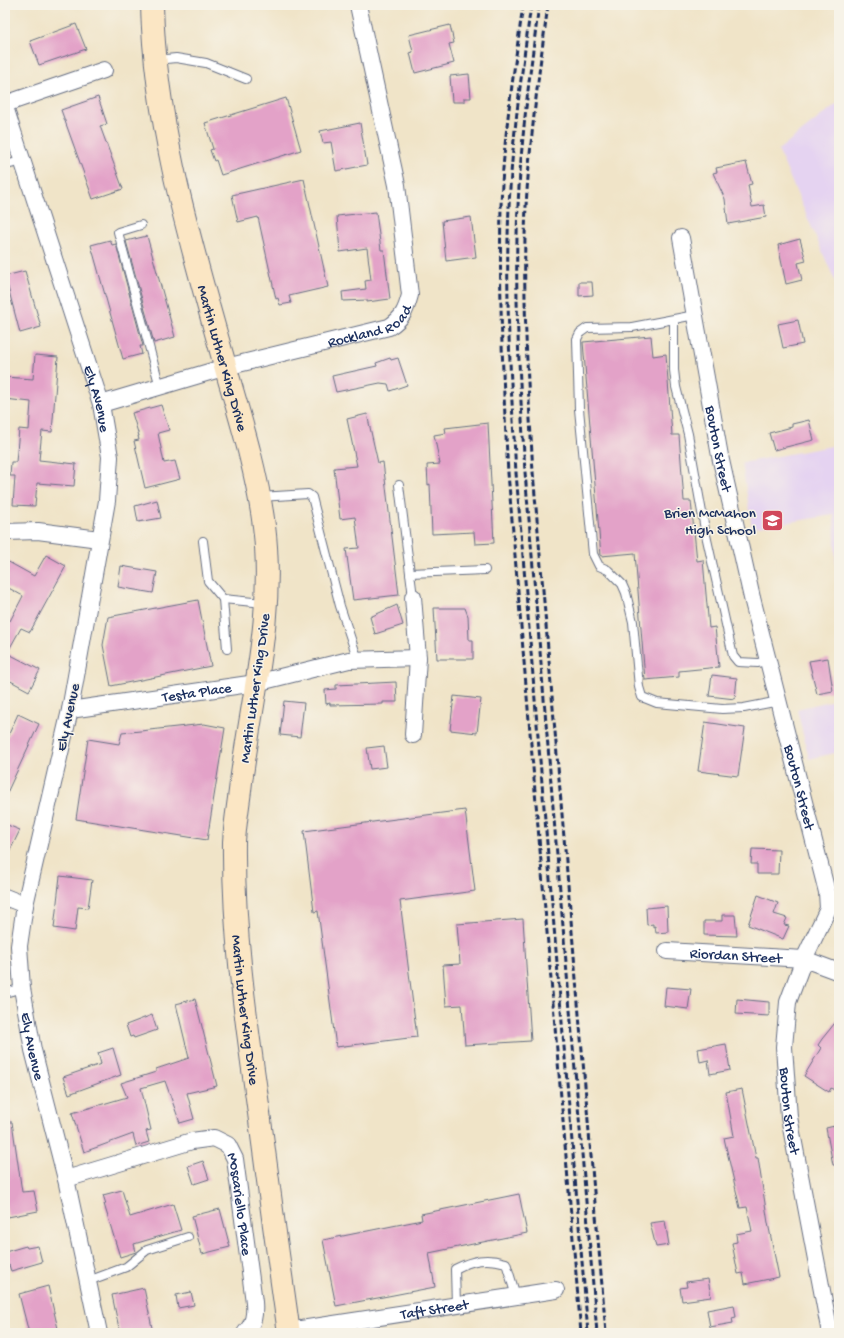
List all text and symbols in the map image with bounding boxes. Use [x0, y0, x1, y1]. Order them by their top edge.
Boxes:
street label: Martin Luther King Drive [192, 283, 250, 434]
street label: Rockland Road [326, 302, 417, 353]
street label: Ely Avenue [78, 363, 113, 434]
street label: Bouton Street [700, 404, 735, 495]
place label: Brien McMahon High School [663, 505, 756, 540]
school or university icon: Brien McMahon High School [759, 508, 785, 534]
street label: Martin Luther King Drive [237, 612, 275, 764]
street label: Testa Place [160, 680, 233, 708]
street label: Ely Avenue [53, 682, 85, 753]
street label: Bouton Street [779, 742, 818, 834]
street label: Martin Luther King Drive [226, 934, 262, 1087]
street label: Riordan Street [689, 945, 784, 969]
street label: Ely Avenue [15, 1011, 47, 1083]
street label: Bouton Street [774, 1066, 803, 1158]
street label: Moscariello Place [222, 1149, 255, 1257]
street label: Taft Street [398, 1296, 472, 1325]

